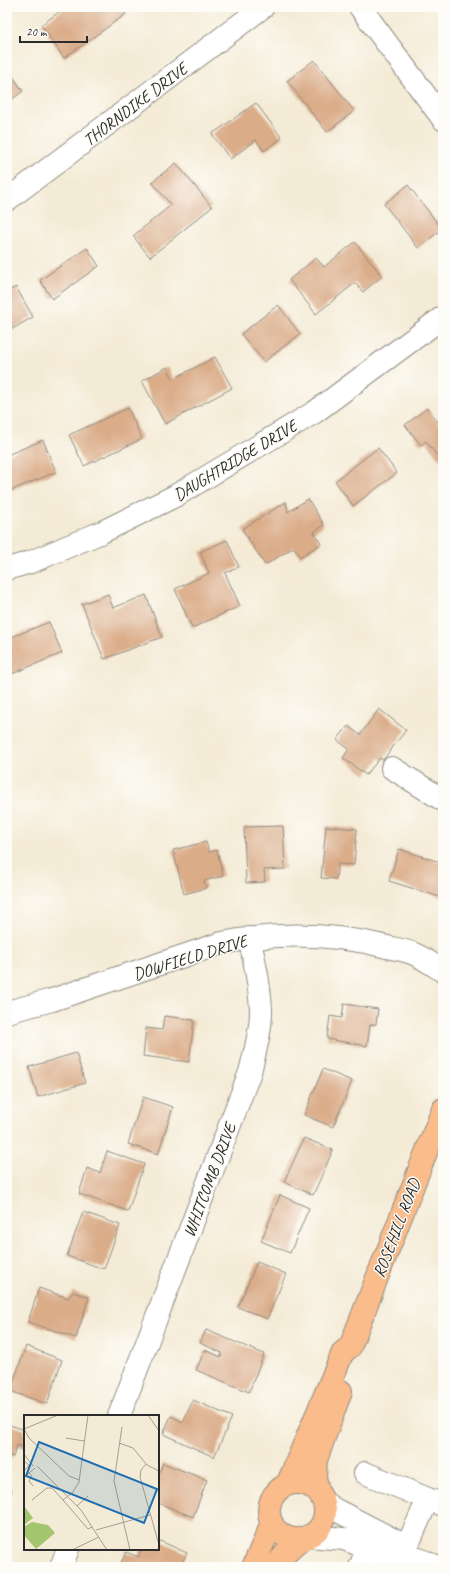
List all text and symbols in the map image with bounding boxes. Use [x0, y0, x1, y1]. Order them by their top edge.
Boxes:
scale bar [20, 18, 87, 44]
text: 20 m [26, 24, 48, 40]
street label: THORNDIKE DRIVE [79, 57, 194, 150]
street label: DAUGHTRIDGE DRIVE [170, 414, 303, 506]
street label: DOWFIELD DRIVE [131, 929, 252, 985]
street label: WHITCOMB DRIVE [178, 1119, 241, 1240]
street label: ROSEHILL ROAD [368, 1174, 426, 1280]
inset map [24, 1415, 159, 1550]

